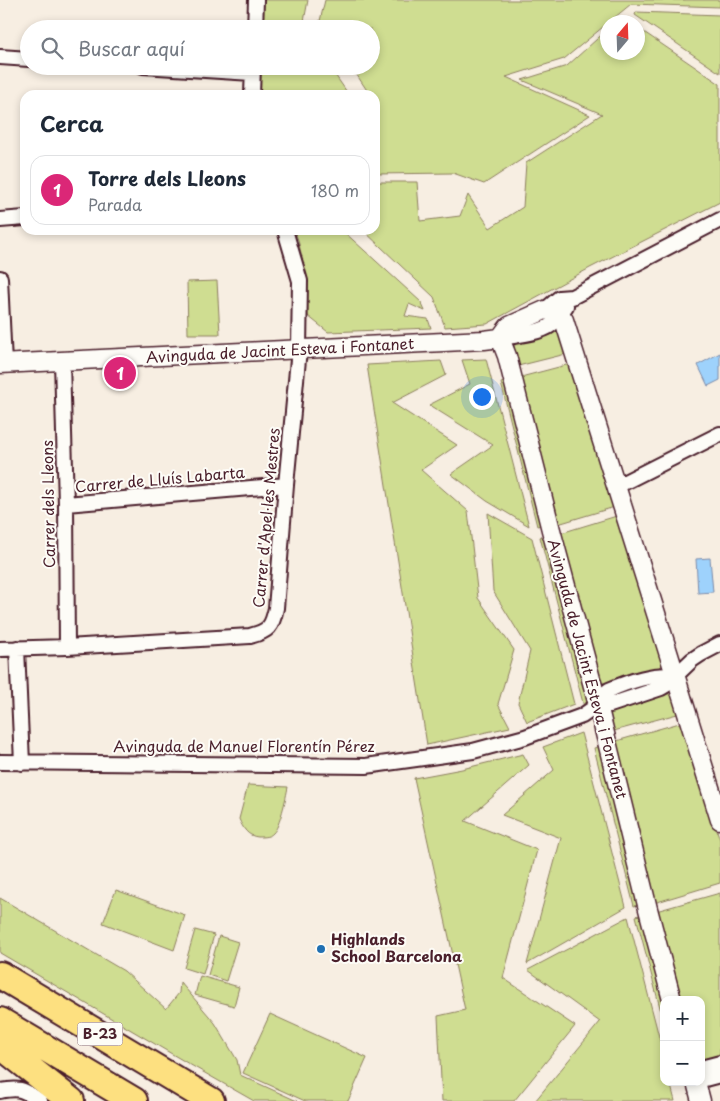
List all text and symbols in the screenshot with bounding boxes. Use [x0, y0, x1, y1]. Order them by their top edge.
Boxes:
north arrow [600, 15, 645, 60]
search box [20, 20, 380, 75]
icon: search [38, 34, 66, 62]
text: Buscar aquí [78, 34, 185, 62]
text: Cerca [40, 107, 104, 139]
text: Torre dels Lleons [88, 164, 246, 192]
text: 1 [53, 178, 61, 202]
text: 180 m [311, 178, 359, 202]
text: Parada [88, 192, 142, 216]
street label: Avinguda de Jacint Esteva i Fontanet [145, 331, 415, 368]
pin: 1 [104, 354, 136, 392]
your location [469, 384, 495, 410]
street label: Carrer d'Apel·les Mestres [246, 427, 285, 609]
street label: Carrer dels Lleons [35, 440, 60, 568]
street label: Carrer de Lluís Labarta [74, 460, 246, 497]
street label: Avinguda de Jacint Esteva i Fontanet [543, 536, 634, 801]
street label: Avinguda de Manuel Florentín Pérez [113, 734, 375, 757]
place label: Highlands School Barcelona [331, 927, 462, 967]
marker: Highlands School Barcelona [315, 943, 327, 955]
map controls [660, 996, 705, 1086]
button: + [660, 996, 705, 1041]
road number: B-23 [78, 1022, 122, 1046]
button: − [660, 1041, 705, 1086]

